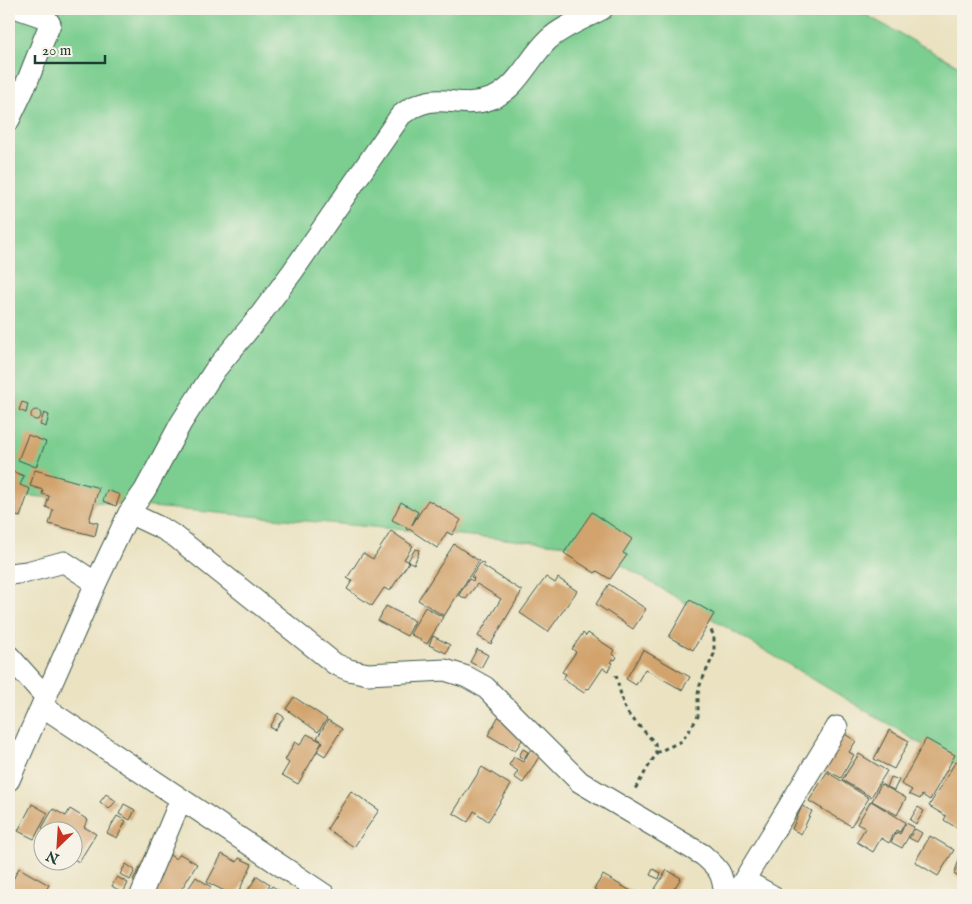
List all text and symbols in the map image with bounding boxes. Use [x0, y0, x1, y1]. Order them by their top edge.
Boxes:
scale bar [35, 32, 105, 64]
text: 20 m [42, 41, 72, 60]
north arrow [32, 822, 82, 872]
text: N [44, 846, 63, 868]

